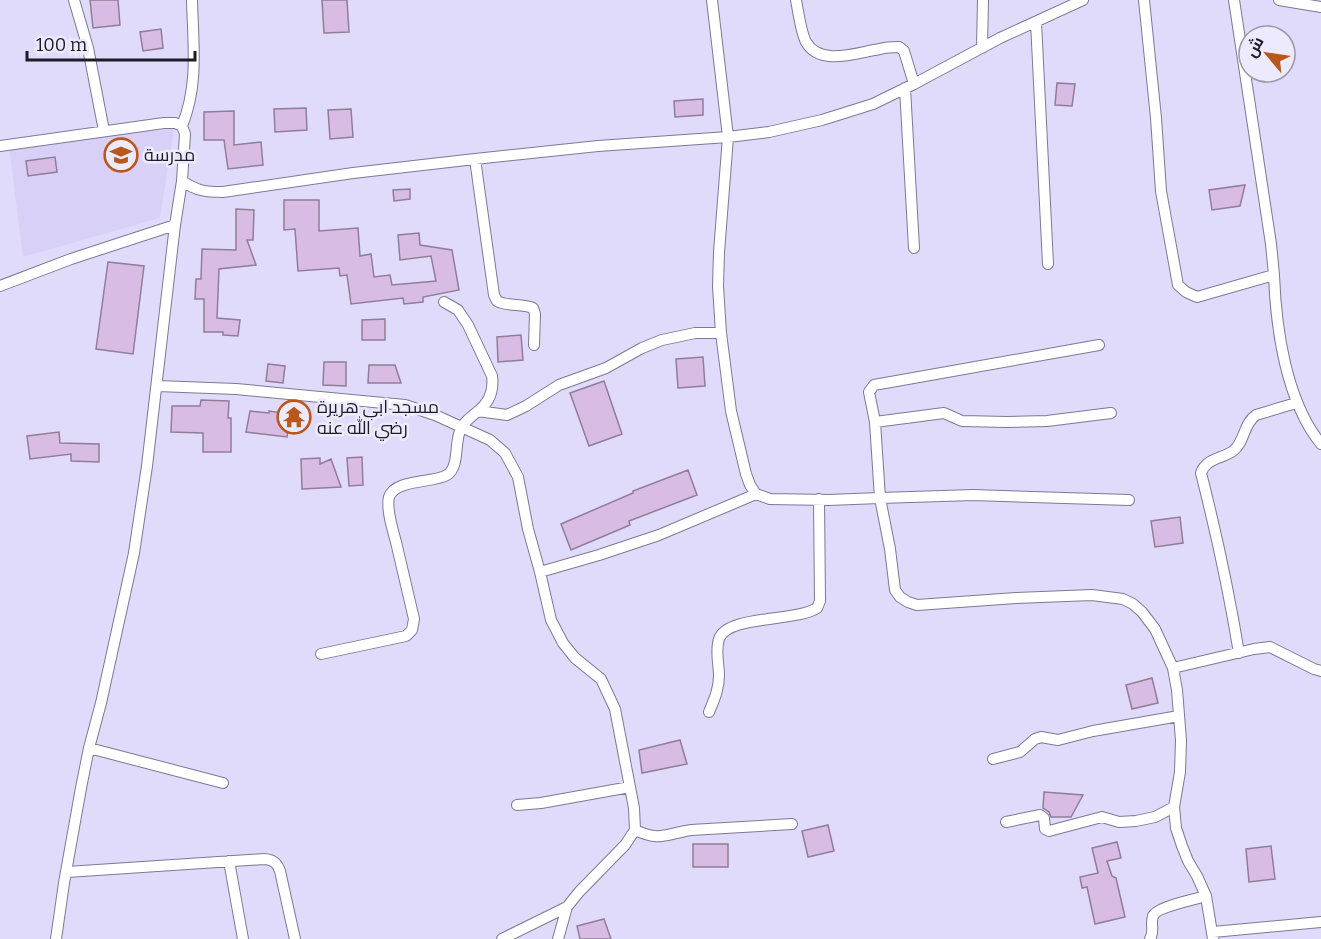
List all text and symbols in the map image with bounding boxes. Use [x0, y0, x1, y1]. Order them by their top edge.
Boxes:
scale bar [27, 24, 195, 62]
north arrow [1237, 24, 1297, 84]
text: ش [1241, 33, 1268, 61]
text: 100 m [36, 34, 87, 56]
school or university icon: مدرسة [103, 137, 139, 173]
place label: مدرسة [144, 144, 195, 166]
place label: مسجد ابي هريرة رضي الله عنه [317, 396, 439, 441]
temple icon: مسجد ابي هريرة رضي الله عنه [276, 399, 312, 435]

